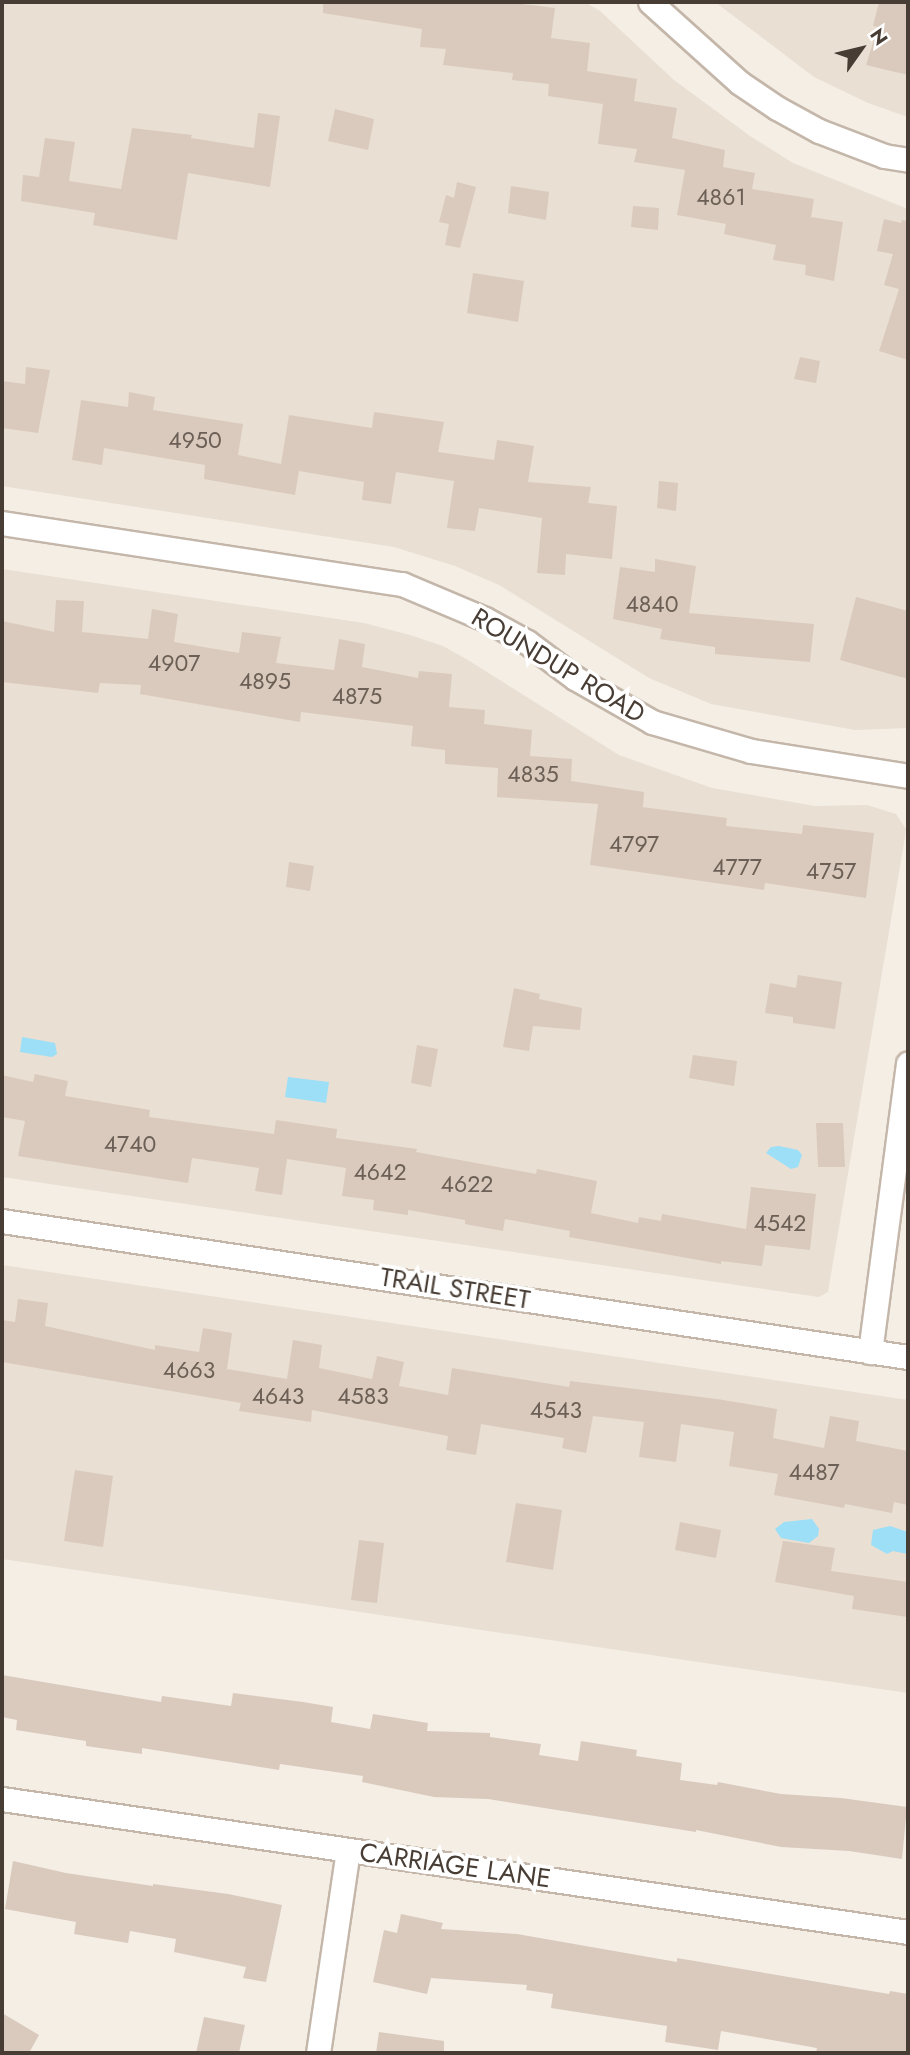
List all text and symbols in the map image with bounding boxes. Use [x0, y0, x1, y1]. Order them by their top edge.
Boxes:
north arrow [826, 14, 896, 84]
text: N [863, 23, 894, 51]
house number: 4861 [696, 183, 746, 211]
house number: 4950 [168, 426, 222, 454]
house number: 4840 [625, 590, 679, 618]
street label: ROUNDUP ROAD [466, 602, 650, 730]
house number: 4907 [148, 649, 200, 677]
house number: 4895 [239, 667, 291, 695]
house number: 4875 [332, 682, 382, 710]
house number: 4835 [507, 760, 559, 788]
house number: 4797 [609, 830, 659, 858]
house number: 4777 [712, 853, 762, 881]
house number: 4757 [806, 857, 856, 885]
house number: 4740 [104, 1130, 156, 1158]
house number: 4642 [353, 1158, 407, 1186]
house number: 4622 [441, 1170, 493, 1198]
house number: 4542 [754, 1209, 806, 1237]
street label: TRAIL STREET [378, 1262, 532, 1316]
house number: 4663 [163, 1356, 215, 1384]
house number: 4643 [252, 1382, 304, 1410]
house number: 4583 [337, 1382, 389, 1410]
house number: 4543 [530, 1396, 582, 1424]
house number: 4487 [788, 1458, 840, 1486]
street label: CARRIAGE LANE [357, 1837, 553, 1895]

